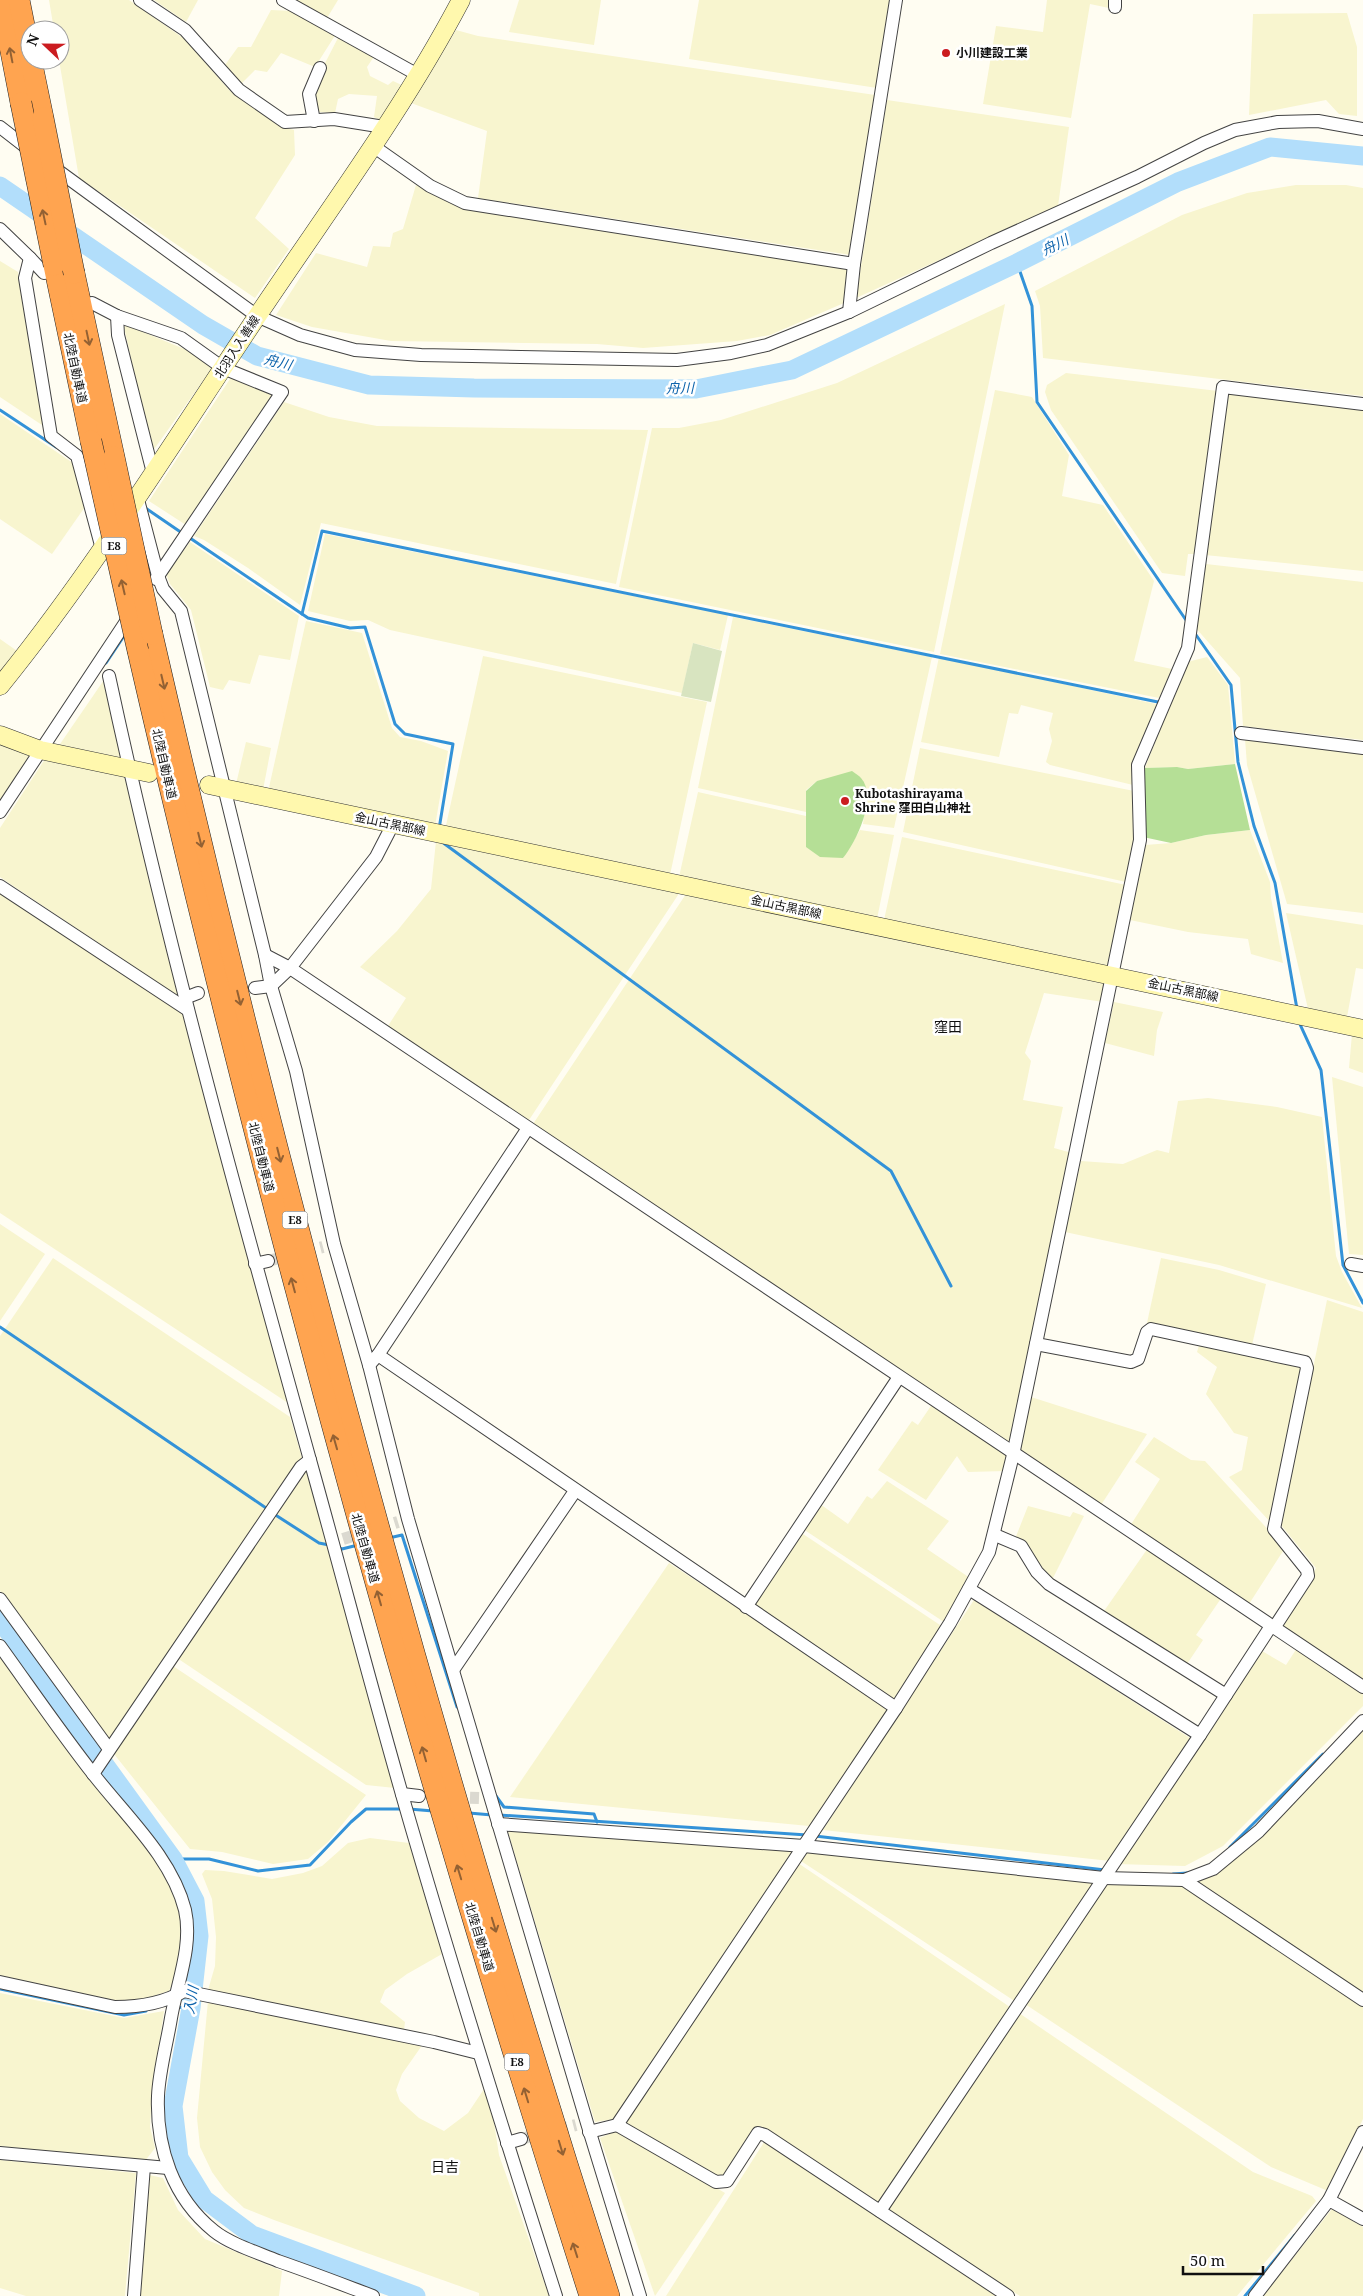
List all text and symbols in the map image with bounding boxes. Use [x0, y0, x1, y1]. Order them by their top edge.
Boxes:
north arrow [20, 20, 70, 70]
text: N [22, 31, 43, 49]
place label: 小川建設工業 [956, 44, 1028, 61]
one-way arrow [6, 47, 16, 63]
marker: 小川建設工業 [940, 47, 952, 59]
one-way arrow [39, 209, 48, 225]
water label: 舟川 [1038, 229, 1073, 259]
street label: 北羽入入善線 [210, 312, 263, 382]
one-way arrow [83, 329, 93, 345]
street label: 北陸自動車道 [60, 331, 91, 405]
water label: 舟川 [262, 349, 296, 375]
water label: 舟川 [666, 378, 696, 397]
road number: E8 [102, 538, 126, 554]
one-way arrow [118, 579, 128, 595]
one-way arrow [159, 673, 168, 689]
street label: 北陸自動車道 [148, 727, 181, 801]
place label: Kubotashirayama Shrine 窪田白山神社 [855, 785, 970, 816]
marker: Kubotashirayama Shrine 窪田白山神社 [839, 795, 851, 807]
street label: 金山古黒部線 [353, 808, 427, 839]
one-way arrow [196, 831, 205, 847]
street label: 金山古黒部線 [749, 891, 823, 922]
street label: 金山古黒部線 [1146, 974, 1220, 1005]
one-way arrow [235, 989, 244, 1005]
district label: 窪田 [934, 1017, 962, 1036]
street label: 北陸自動車道 [245, 1120, 278, 1194]
one-way arrow [275, 1147, 284, 1163]
road number: E8 [282, 1212, 308, 1228]
one-way arrow [288, 1277, 298, 1293]
one-way arrow [330, 1434, 340, 1450]
street label: 北陸自動車道 [347, 1511, 384, 1585]
one-way arrow [374, 1590, 384, 1606]
one-way arrow [419, 1747, 429, 1763]
one-way arrow [454, 1864, 464, 1880]
street label: 北陸自動車道 [461, 1900, 498, 1974]
one-way arrow [489, 1917, 499, 1933]
water label: 入川 [179, 1983, 203, 2015]
road number: E8 [504, 2054, 530, 2070]
one-way arrow [521, 2087, 531, 2103]
one-way arrow [557, 2139, 567, 2155]
district label: 日吉 [431, 2157, 459, 2176]
one-way arrow [570, 2242, 580, 2258]
scale bar [1183, 2244, 1263, 2276]
text: 50 m [1190, 2250, 1225, 2270]

